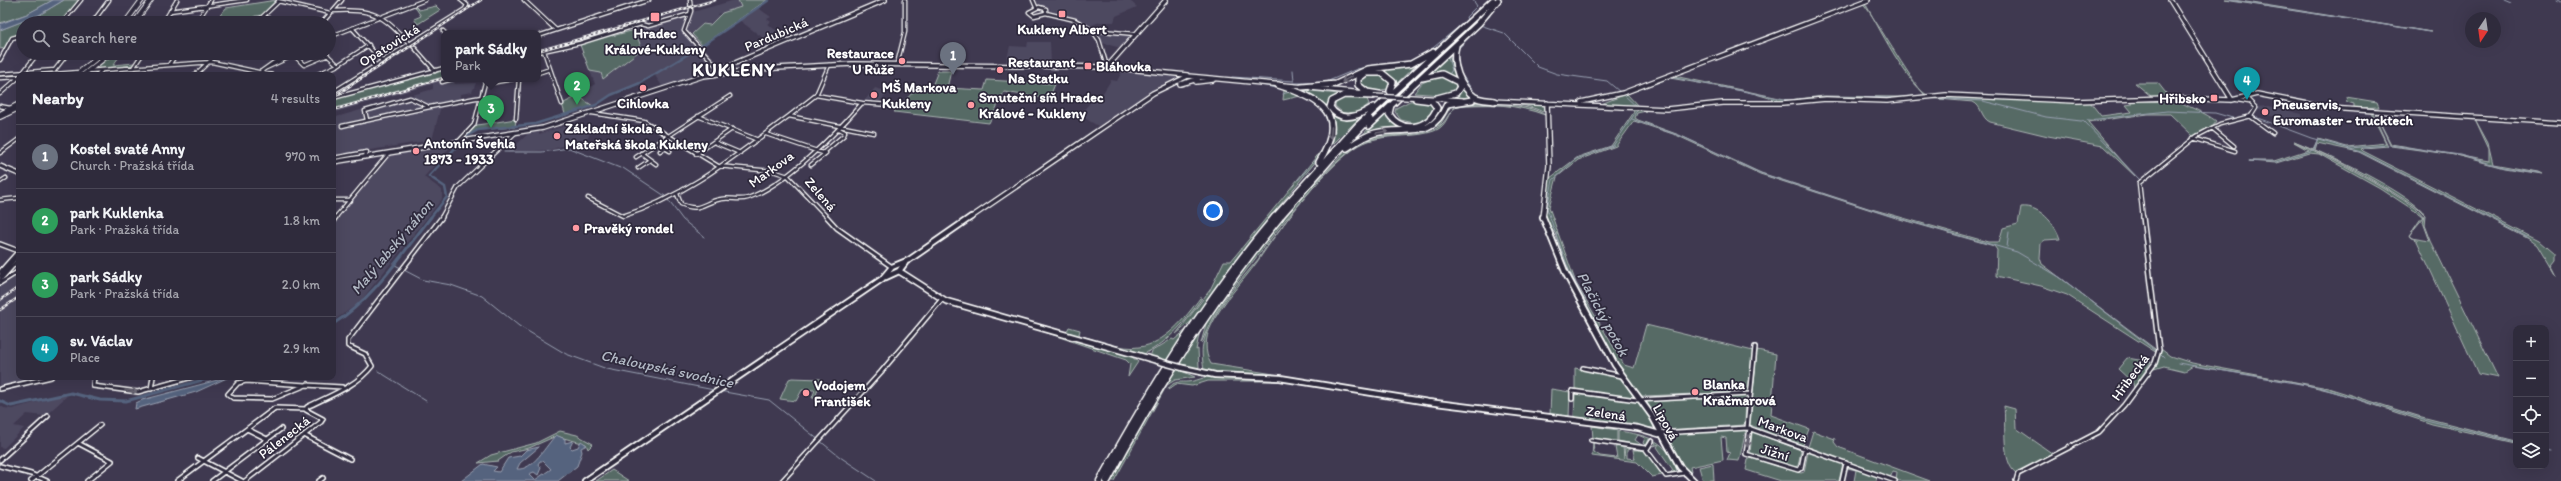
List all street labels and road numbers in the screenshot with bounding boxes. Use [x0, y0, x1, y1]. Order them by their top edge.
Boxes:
street label: Pardubická [742, 13, 811, 55]
street label: Opatovická [356, 20, 423, 71]
street label: Markova [745, 147, 798, 192]
street label: Zelená [801, 174, 841, 216]
street label: Hřibecká [2108, 350, 2153, 404]
street label: Lipová [1649, 401, 1683, 444]
street label: Zelená [1585, 402, 1628, 425]
street label: Pálenecká [255, 412, 314, 463]
street label: Markova [1756, 413, 1811, 447]
street label: Jižní [1759, 440, 1791, 465]

